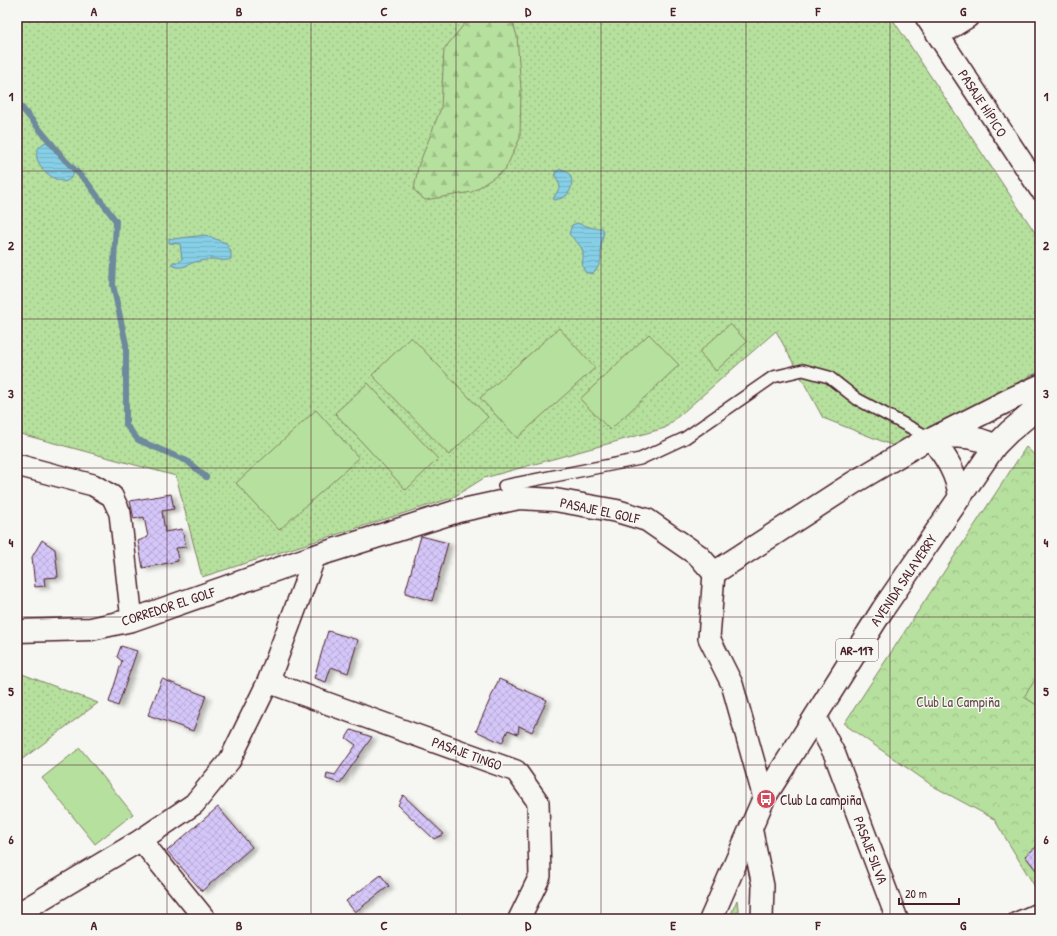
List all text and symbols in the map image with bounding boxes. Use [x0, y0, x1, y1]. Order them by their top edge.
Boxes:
text: A [91, 2, 98, 20]
text: B [236, 2, 243, 20]
text: C [380, 2, 388, 20]
text: D [525, 2, 532, 20]
text: E [670, 2, 676, 20]
text: F [815, 2, 822, 20]
text: G [960, 2, 967, 20]
street label: PASAJE HÍPICO [954, 66, 1012, 141]
text: 1 [9, 87, 14, 105]
text: 1 [1044, 87, 1049, 105]
text: 2 [8, 236, 15, 254]
text: 2 [1043, 236, 1050, 254]
text: 3 [8, 384, 14, 402]
text: 3 [1043, 384, 1049, 402]
street label: PASAJE EL GOLF [558, 492, 642, 528]
street label: AVENIDA SALAVERRY [865, 530, 941, 629]
text: 4 [9, 533, 14, 551]
text: 4 [1044, 533, 1049, 551]
street label: CORREDOR EL GOLF [118, 582, 218, 630]
road number: AR-117 [836, 639, 878, 661]
text: 5 [8, 682, 14, 700]
text: 5 [1043, 682, 1049, 700]
park label: Club La Campiña [916, 692, 1000, 712]
street label: PASAJE TINGO [429, 732, 505, 775]
bus stop icon: Club La campiña [755, 788, 777, 810]
place label: Club La campiña [780, 790, 862, 810]
street label: PASAJE SILVA [849, 813, 893, 887]
text: 6 [8, 830, 14, 848]
text: 6 [1043, 830, 1049, 848]
scale bar [899, 880, 959, 906]
text: 20 m [905, 885, 927, 902]
text: A [91, 916, 98, 934]
text: B [236, 916, 243, 934]
text: C [380, 916, 388, 934]
text: D [525, 916, 532, 934]
text: E [670, 916, 676, 934]
text: F [815, 916, 822, 934]
text: G [960, 916, 967, 934]

